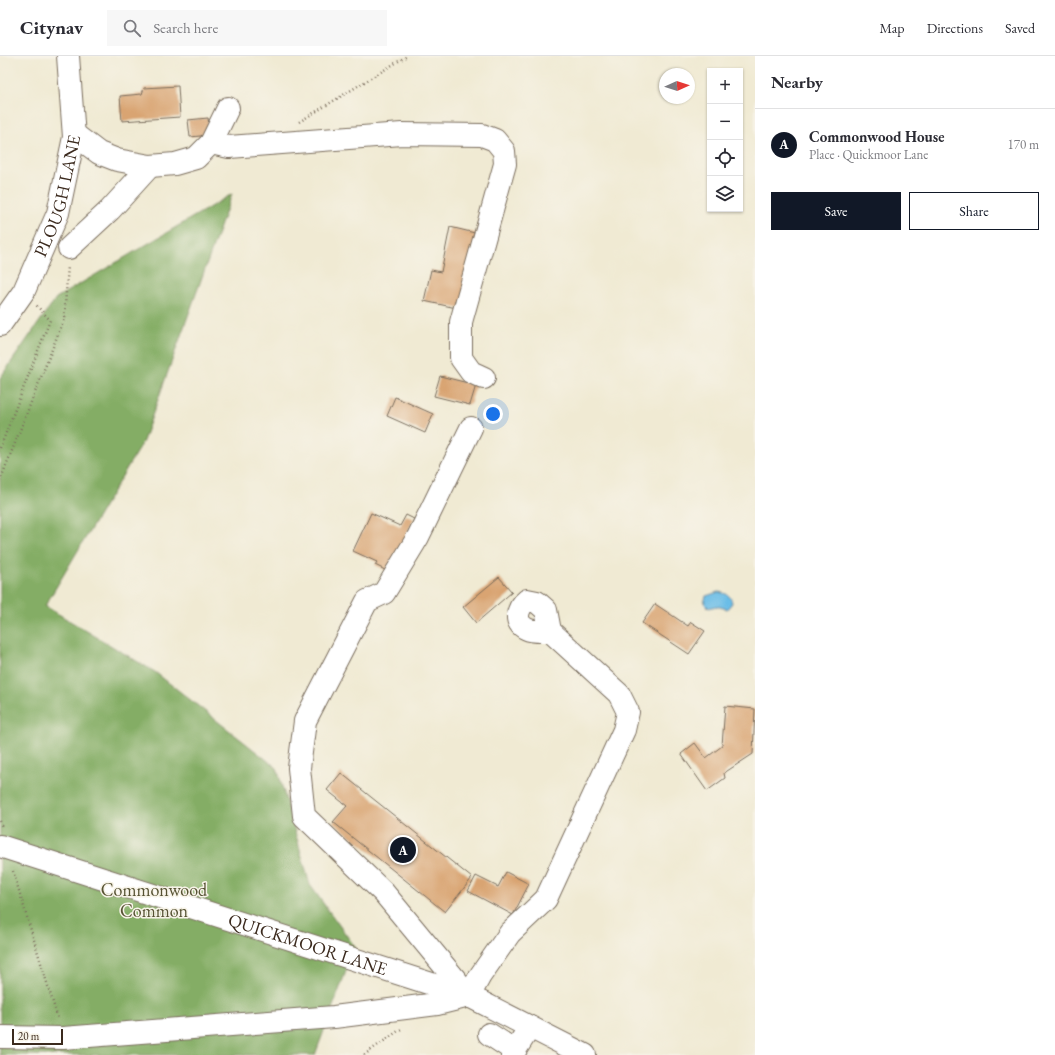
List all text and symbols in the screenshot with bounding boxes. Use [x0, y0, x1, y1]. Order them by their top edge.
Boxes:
search box [107, 10, 387, 46]
text: Citynav [20, 15, 83, 40]
icon: search [121, 17, 143, 39]
text: Search here [153, 18, 218, 37]
text: Map [879, 19, 905, 37]
text: Directions [927, 19, 983, 37]
text: Saved [1005, 19, 1035, 37]
north arrow [659, 68, 695, 104]
map controls [707, 68, 743, 212]
button: + [707, 68, 743, 104]
text: Nearby [771, 71, 823, 93]
button: − [707, 104, 743, 140]
text: Commonwood House [809, 127, 945, 146]
street label: PLOUGH LANE [28, 133, 85, 260]
text: A [779, 136, 789, 153]
text: 170 m [1008, 136, 1039, 153]
button: locate [707, 140, 743, 176]
text: Place · Quickmoor Lane [809, 146, 928, 163]
button: layers [707, 176, 743, 212]
button: Save [771, 192, 901, 230]
button: Share [909, 192, 1039, 230]
your location [483, 404, 503, 424]
pin: A [390, 835, 416, 865]
park label: Commonwood Common [101, 878, 208, 922]
street label: QUICKMOOR LANE [225, 908, 390, 980]
scale bar [12, 1027, 63, 1046]
text: 20 m [18, 1029, 39, 1043]

